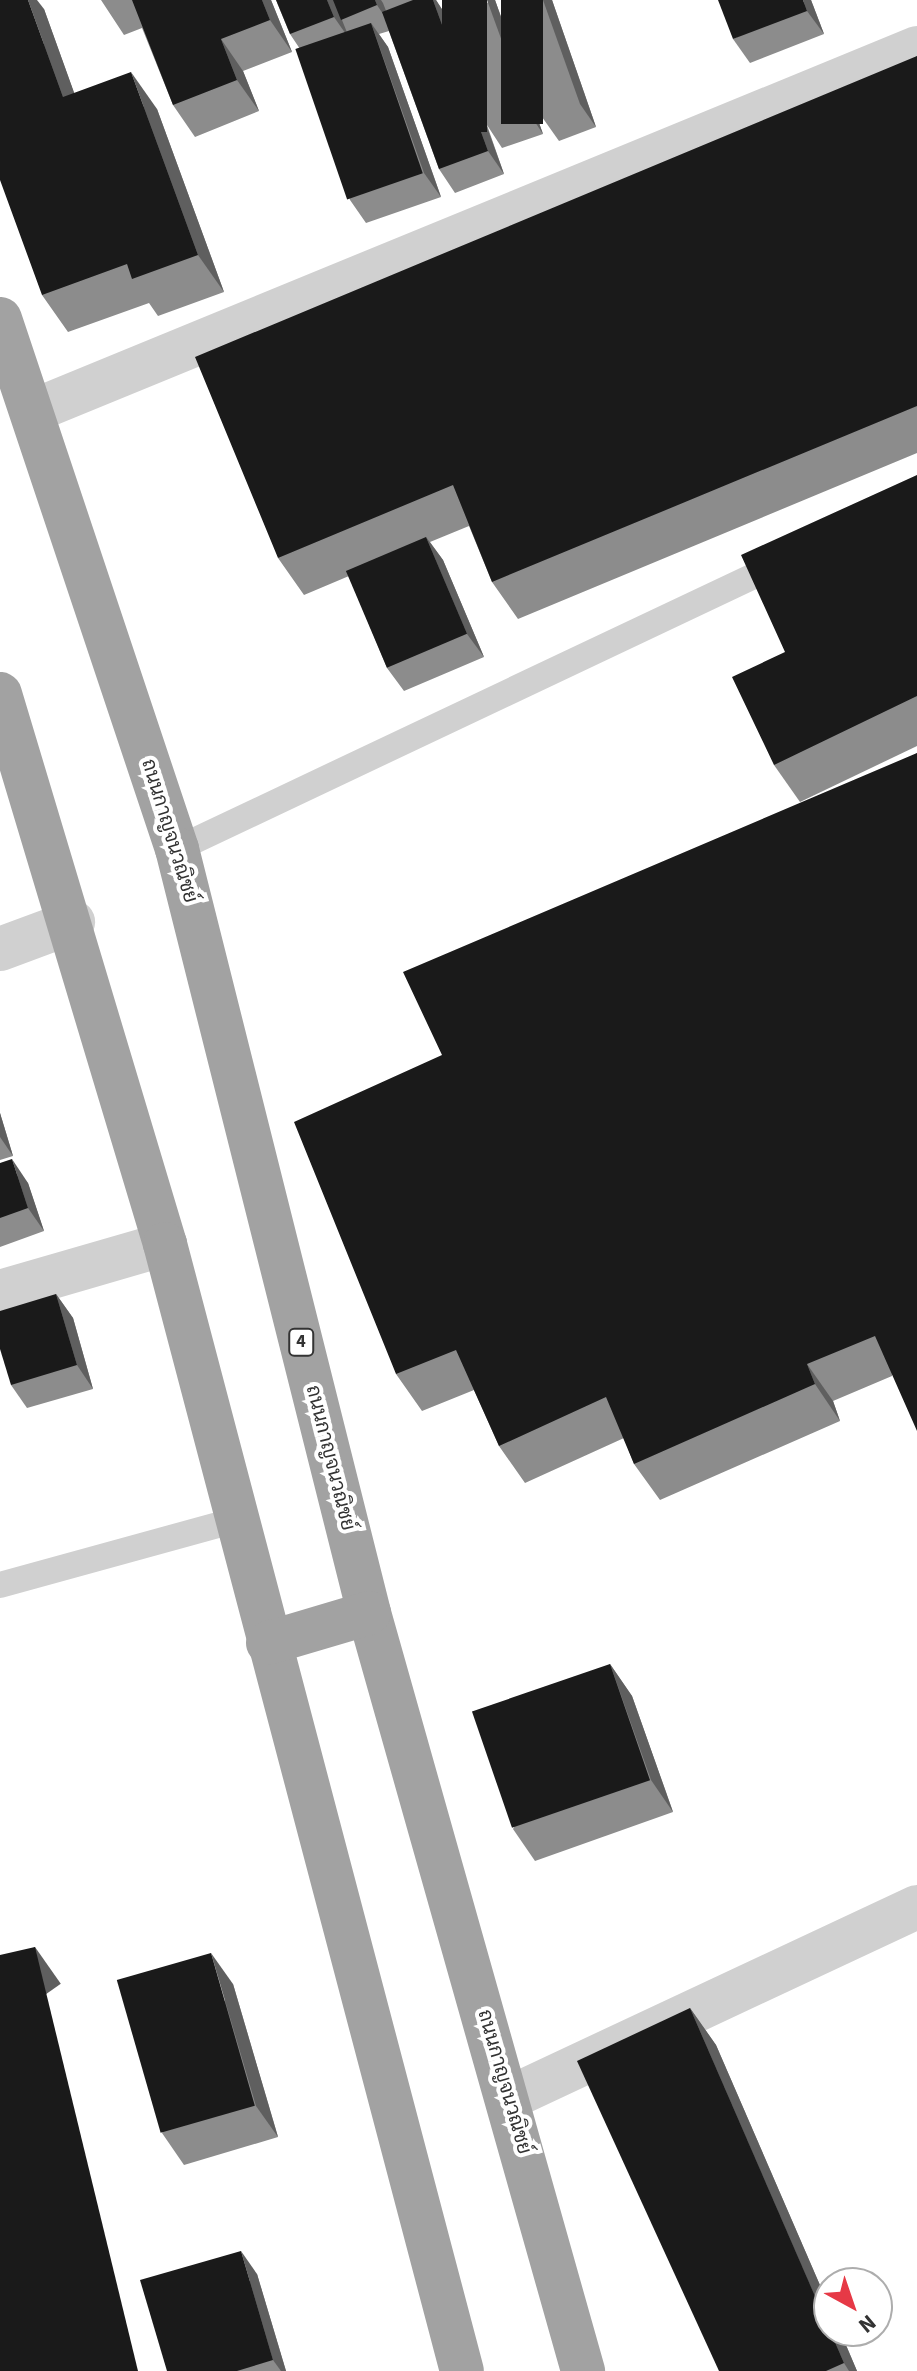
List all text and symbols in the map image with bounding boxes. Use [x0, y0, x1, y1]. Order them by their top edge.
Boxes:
street label: ถนนกาญจนวณิชย์ [136, 756, 202, 906]
road number: 4 [287, 1328, 315, 1356]
street label: ถนนกาญจนวณิชย์ [300, 1383, 360, 1533]
street label: ถนนกาญจนวณิชย์ [472, 2007, 536, 2157]
north arrow [813, 2267, 893, 2347]
text: N [851, 2307, 883, 2341]

